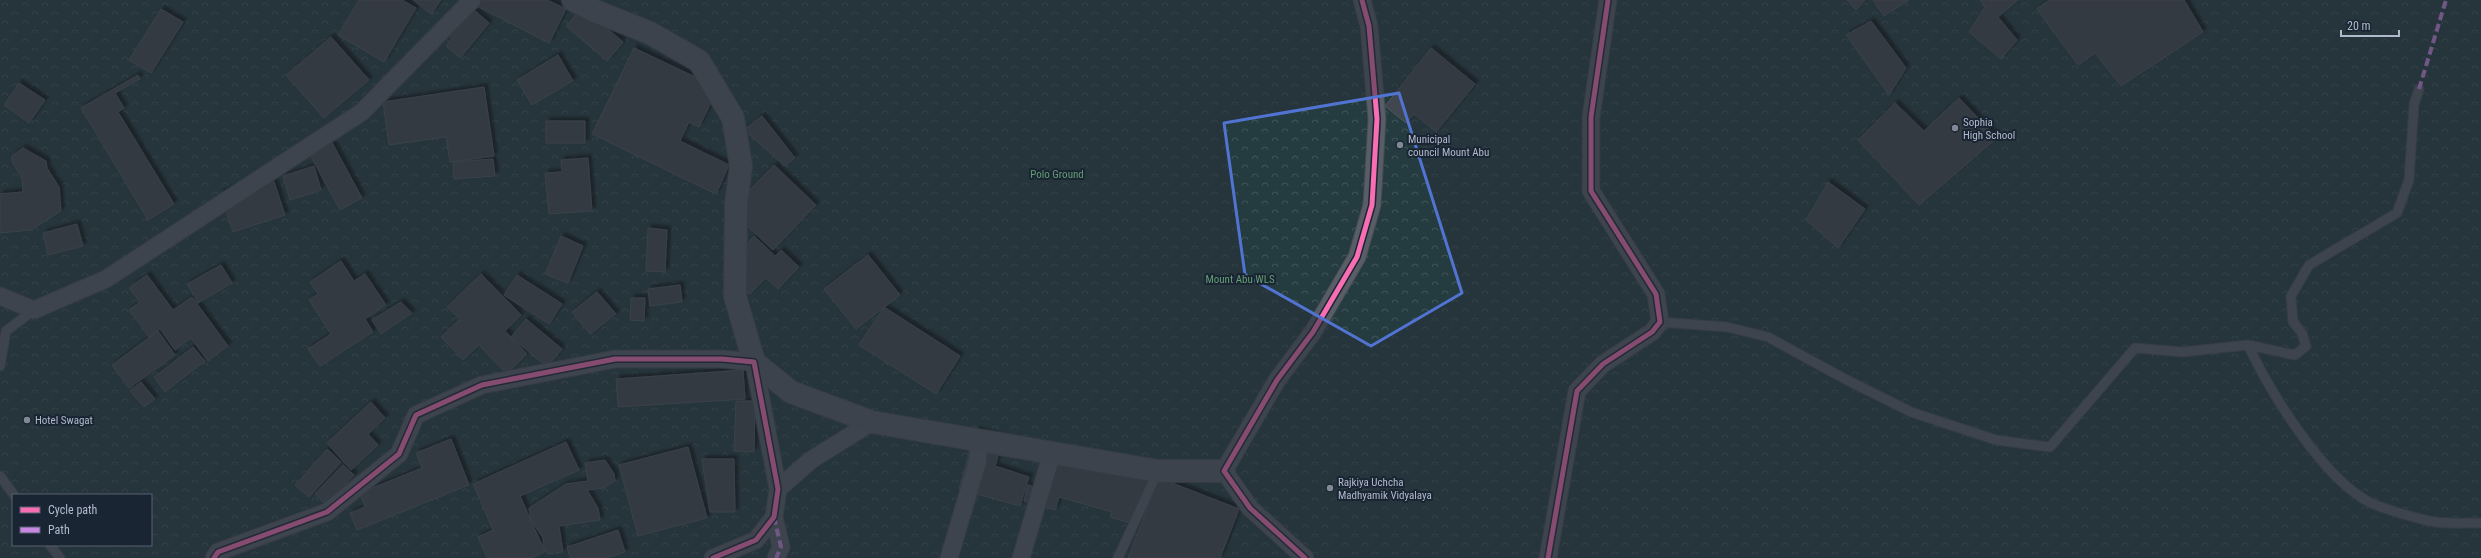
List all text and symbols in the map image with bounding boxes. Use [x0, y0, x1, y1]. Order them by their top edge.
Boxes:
scale bar [2341, 12, 2399, 38]
text: 20 m [2347, 19, 2371, 33]
place label: Sophia High School [1963, 116, 2015, 142]
marker: Sophia High School [1950, 123, 1960, 133]
place label: Municipal council Mount Abu [1408, 133, 1489, 159]
marker: Municipal council Mount Abu [1395, 140, 1405, 150]
park label: Polo Ground [1030, 168, 1084, 181]
park label: Mount Abu WLS [1205, 273, 1275, 286]
place label: Hotel Swagat [35, 414, 93, 427]
marker: Hotel Swagat [22, 415, 32, 425]
place label: Rajkiya Uchcha Madhyamik Vidyalaya [1338, 476, 1432, 502]
marker: Rajkiya Uchcha Madhyamik Vidyalaya [1325, 483, 1335, 493]
legend [12, 494, 152, 546]
text: Cycle path [48, 503, 98, 517]
text: Path [48, 523, 70, 537]

